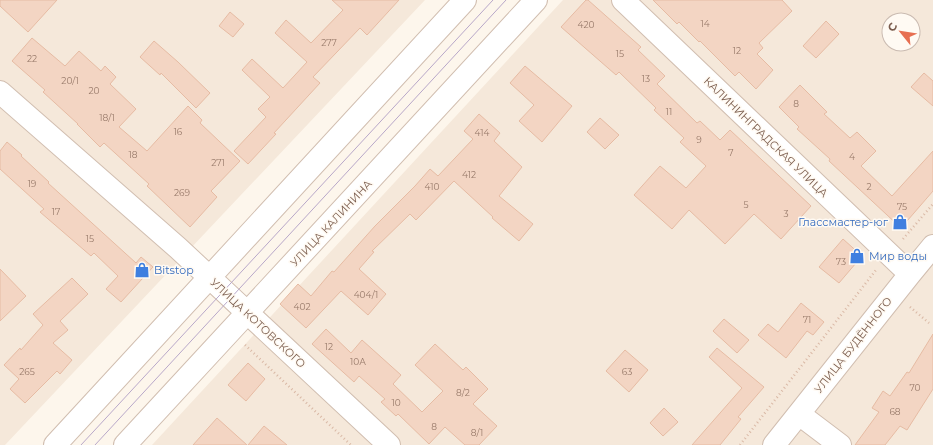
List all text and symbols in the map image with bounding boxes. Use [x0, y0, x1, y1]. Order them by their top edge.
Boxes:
north arrow [881, 12, 921, 52]
house number: 14 [700, 18, 710, 29]
house number: 420 [578, 19, 595, 30]
text: С [884, 20, 900, 34]
house number: 277 [321, 37, 337, 48]
house number: 12 [733, 45, 741, 56]
house number: 15 [616, 48, 624, 59]
house number: 22 [27, 53, 37, 64]
house number: 13 [642, 73, 650, 84]
street label: КАЛИНИНГРАДСКАЯ УЛИЦА [701, 74, 832, 201]
house number: 20/1 [61, 75, 79, 86]
house number: 20 [88, 85, 100, 96]
house number: 8 [793, 98, 799, 109]
house number: 11 [666, 106, 672, 117]
house number: 18/1 [99, 112, 115, 123]
house number: 16 [174, 126, 183, 137]
house number: 414 [475, 127, 490, 138]
house number: 9 [696, 134, 702, 145]
house number: 7 [728, 147, 734, 158]
house number: 18 [129, 149, 138, 160]
house number: 4 [849, 151, 855, 162]
house number: 271 [211, 157, 225, 168]
house number: 412 [462, 169, 476, 180]
street label: УЛИЦА КАЛИНИНА [287, 176, 375, 269]
house number: 19 [28, 178, 37, 189]
house number: 410 [425, 181, 440, 192]
house number: 2 [866, 181, 872, 192]
house number: 269 [174, 187, 191, 198]
house number: 5 [743, 199, 749, 210]
house number: 75 [897, 201, 907, 212]
house number: 17 [52, 206, 60, 217]
house number: 3 [783, 208, 789, 219]
shop icon: Глассмастер-юг [891, 213, 909, 231]
place label: Глассмастер-юг [798, 215, 889, 229]
house number: 15 [86, 233, 94, 244]
shop icon: Мир воды [848, 247, 866, 265]
place label: Мир воды [869, 249, 927, 263]
house number: 73 [836, 256, 846, 267]
shop icon: Bitstop [133, 261, 151, 279]
place label: Bitstop [154, 263, 194, 277]
street label: УЛИЦА КОТОВСКОГО [207, 275, 309, 371]
house number: 404/1 [354, 289, 378, 300]
street label: УЛИЦА БУДЁННОГО [811, 294, 895, 396]
house number: 402 [293, 301, 311, 312]
house number: 71 [803, 314, 811, 325]
house number: 12 [325, 341, 333, 352]
house number: 10А [350, 356, 366, 367]
house number: 265 [19, 366, 35, 377]
house number: 63 [622, 366, 632, 377]
house number: 70 [909, 382, 921, 393]
house number: 8/2 [456, 387, 470, 398]
house number: 10 [391, 397, 401, 408]
house number: 68 [889, 406, 901, 417]
house number: 8 [431, 421, 437, 432]
house number: 8/1 [471, 427, 483, 438]

